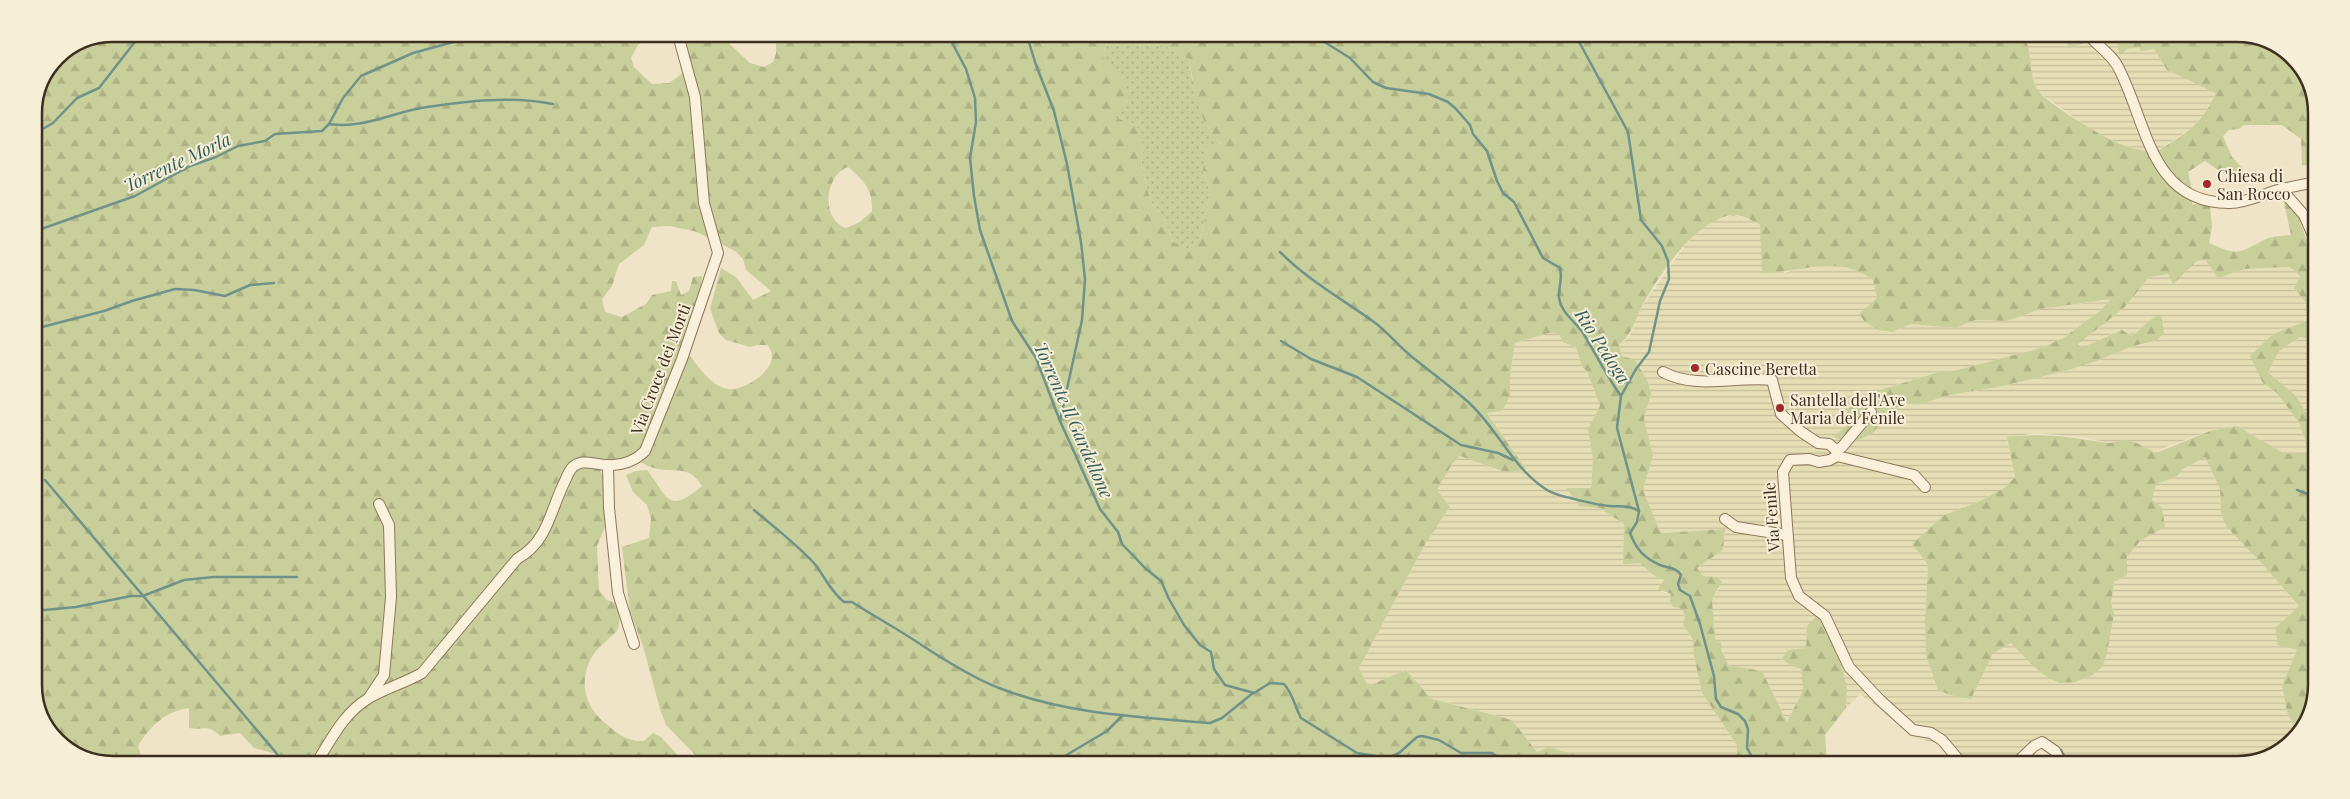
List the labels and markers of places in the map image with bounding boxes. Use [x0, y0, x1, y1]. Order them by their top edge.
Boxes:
place label: Chiesa di San Rocco [2217, 165, 2291, 204]
marker: Chiesa di San Rocco [2201, 178, 2213, 190]
place label: Cascine Beretta [1705, 358, 1817, 379]
marker: Cascine Beretta [1689, 362, 1701, 374]
place label: Santella dell'Ave Maria del Fenile [1790, 389, 1905, 428]
marker: Santella dell'Ave Maria del Fenile [1774, 402, 1786, 414]

